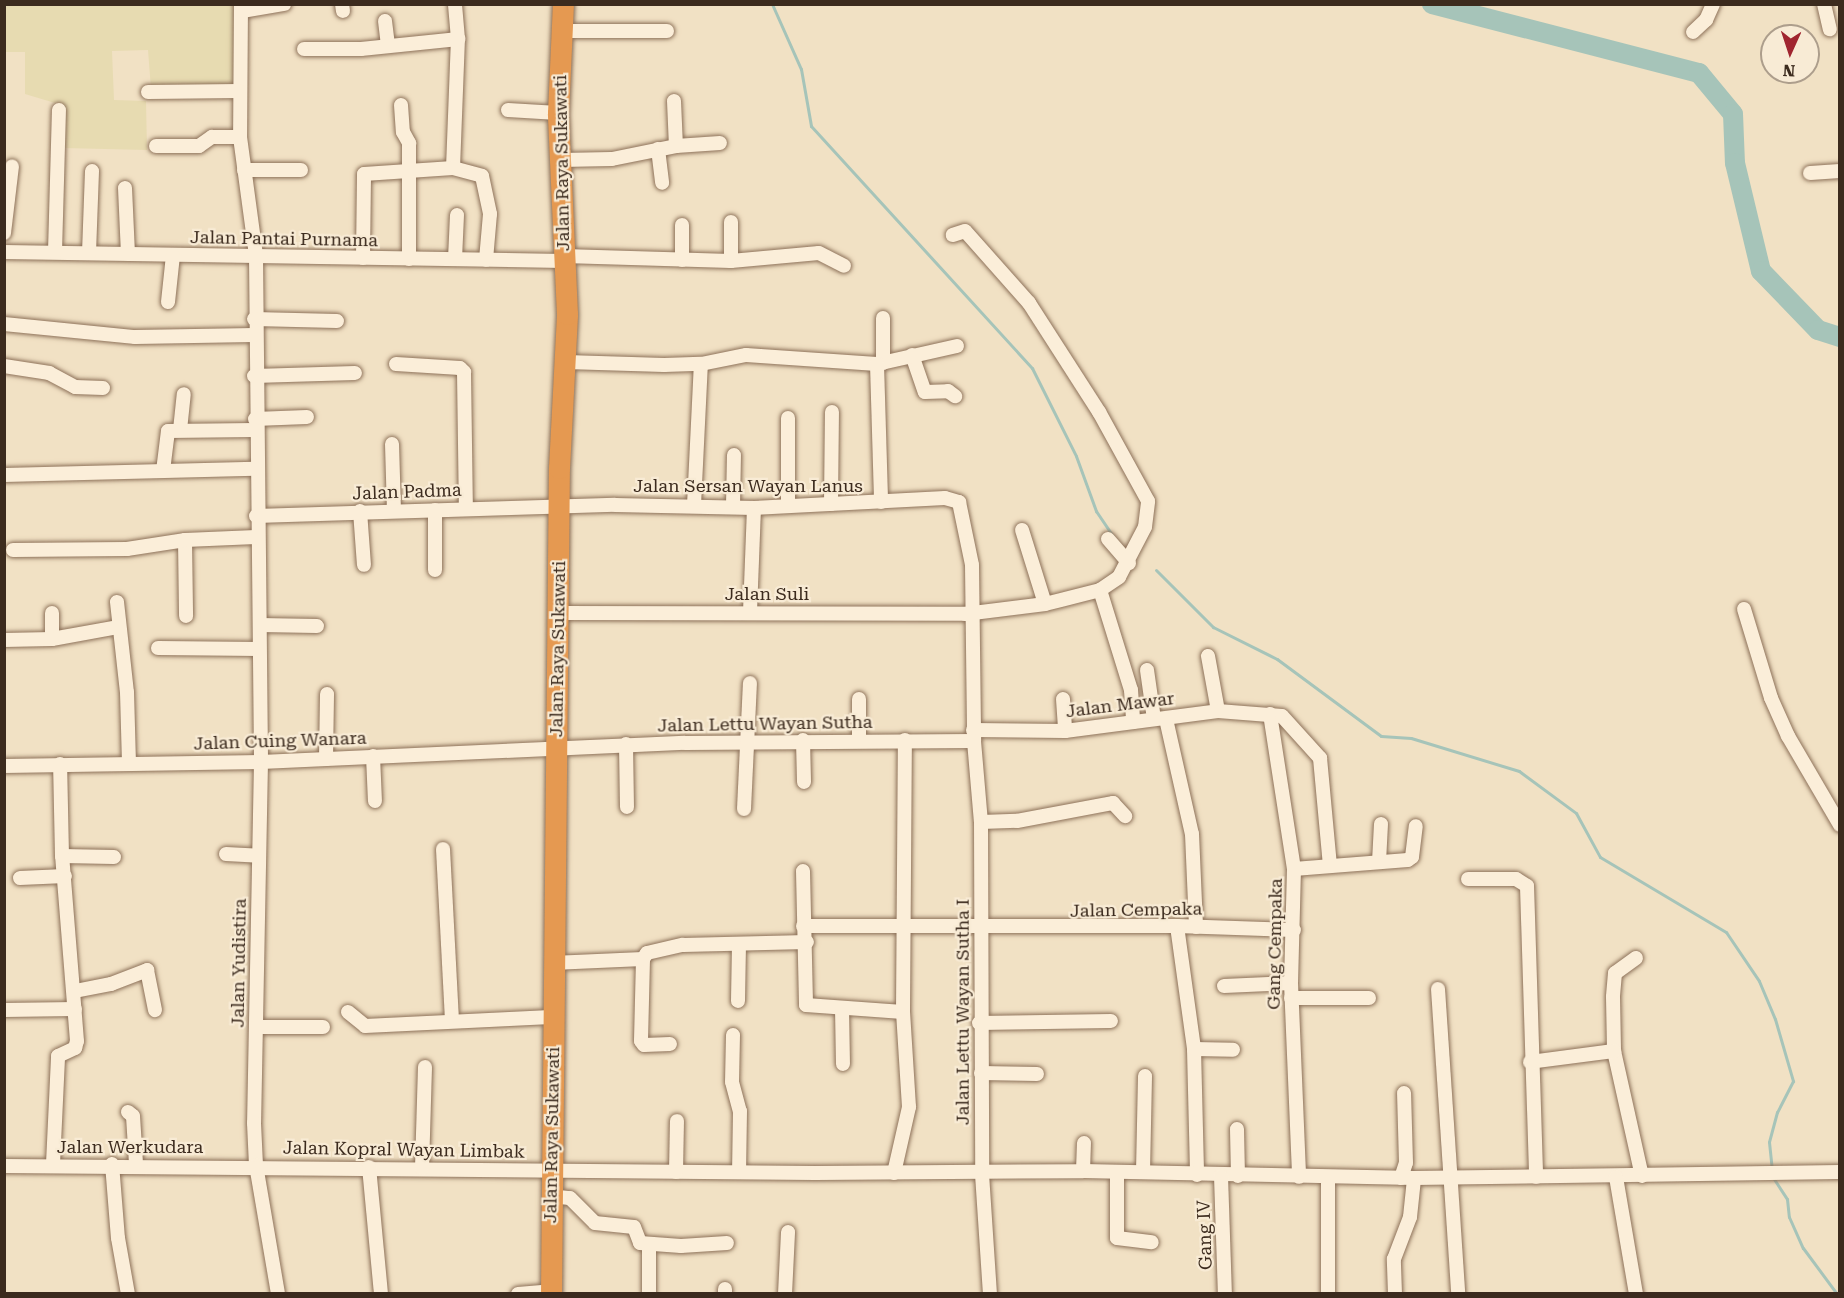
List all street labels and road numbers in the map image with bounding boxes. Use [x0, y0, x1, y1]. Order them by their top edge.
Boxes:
street label: Jalan Raya Sukawati [550, 75, 574, 251]
street label: Jalan Pantai Purnama [190, 227, 378, 251]
street label: Jalan Sersan Wayan Lanus [633, 475, 863, 497]
street label: Jalan Padma [352, 479, 462, 505]
street label: Jalan Raya Sukawati [546, 561, 570, 737]
street label: Jalan Suli [725, 583, 809, 605]
street label: Jalan Mawar [1065, 688, 1175, 722]
street label: Jalan Lettu Wayan Sutha [657, 711, 873, 737]
street label: Jalan Cuing Wanara [193, 727, 367, 755]
street label: Gang Cempaka [1263, 878, 1287, 1010]
street label: Jalan Yudistira [227, 898, 251, 1028]
street label: Jalan Cempaka [1070, 898, 1202, 922]
street label: Jalan Lettu Wayan Sutha I [952, 899, 974, 1125]
street label: Jalan Raya Sukawati [540, 1047, 564, 1223]
street label: Jalan Werkudara [57, 1136, 203, 1158]
street label: Jalan Kopral Wayan Limbak [283, 1137, 525, 1163]
street label: Gang IV [1193, 1200, 1217, 1270]

